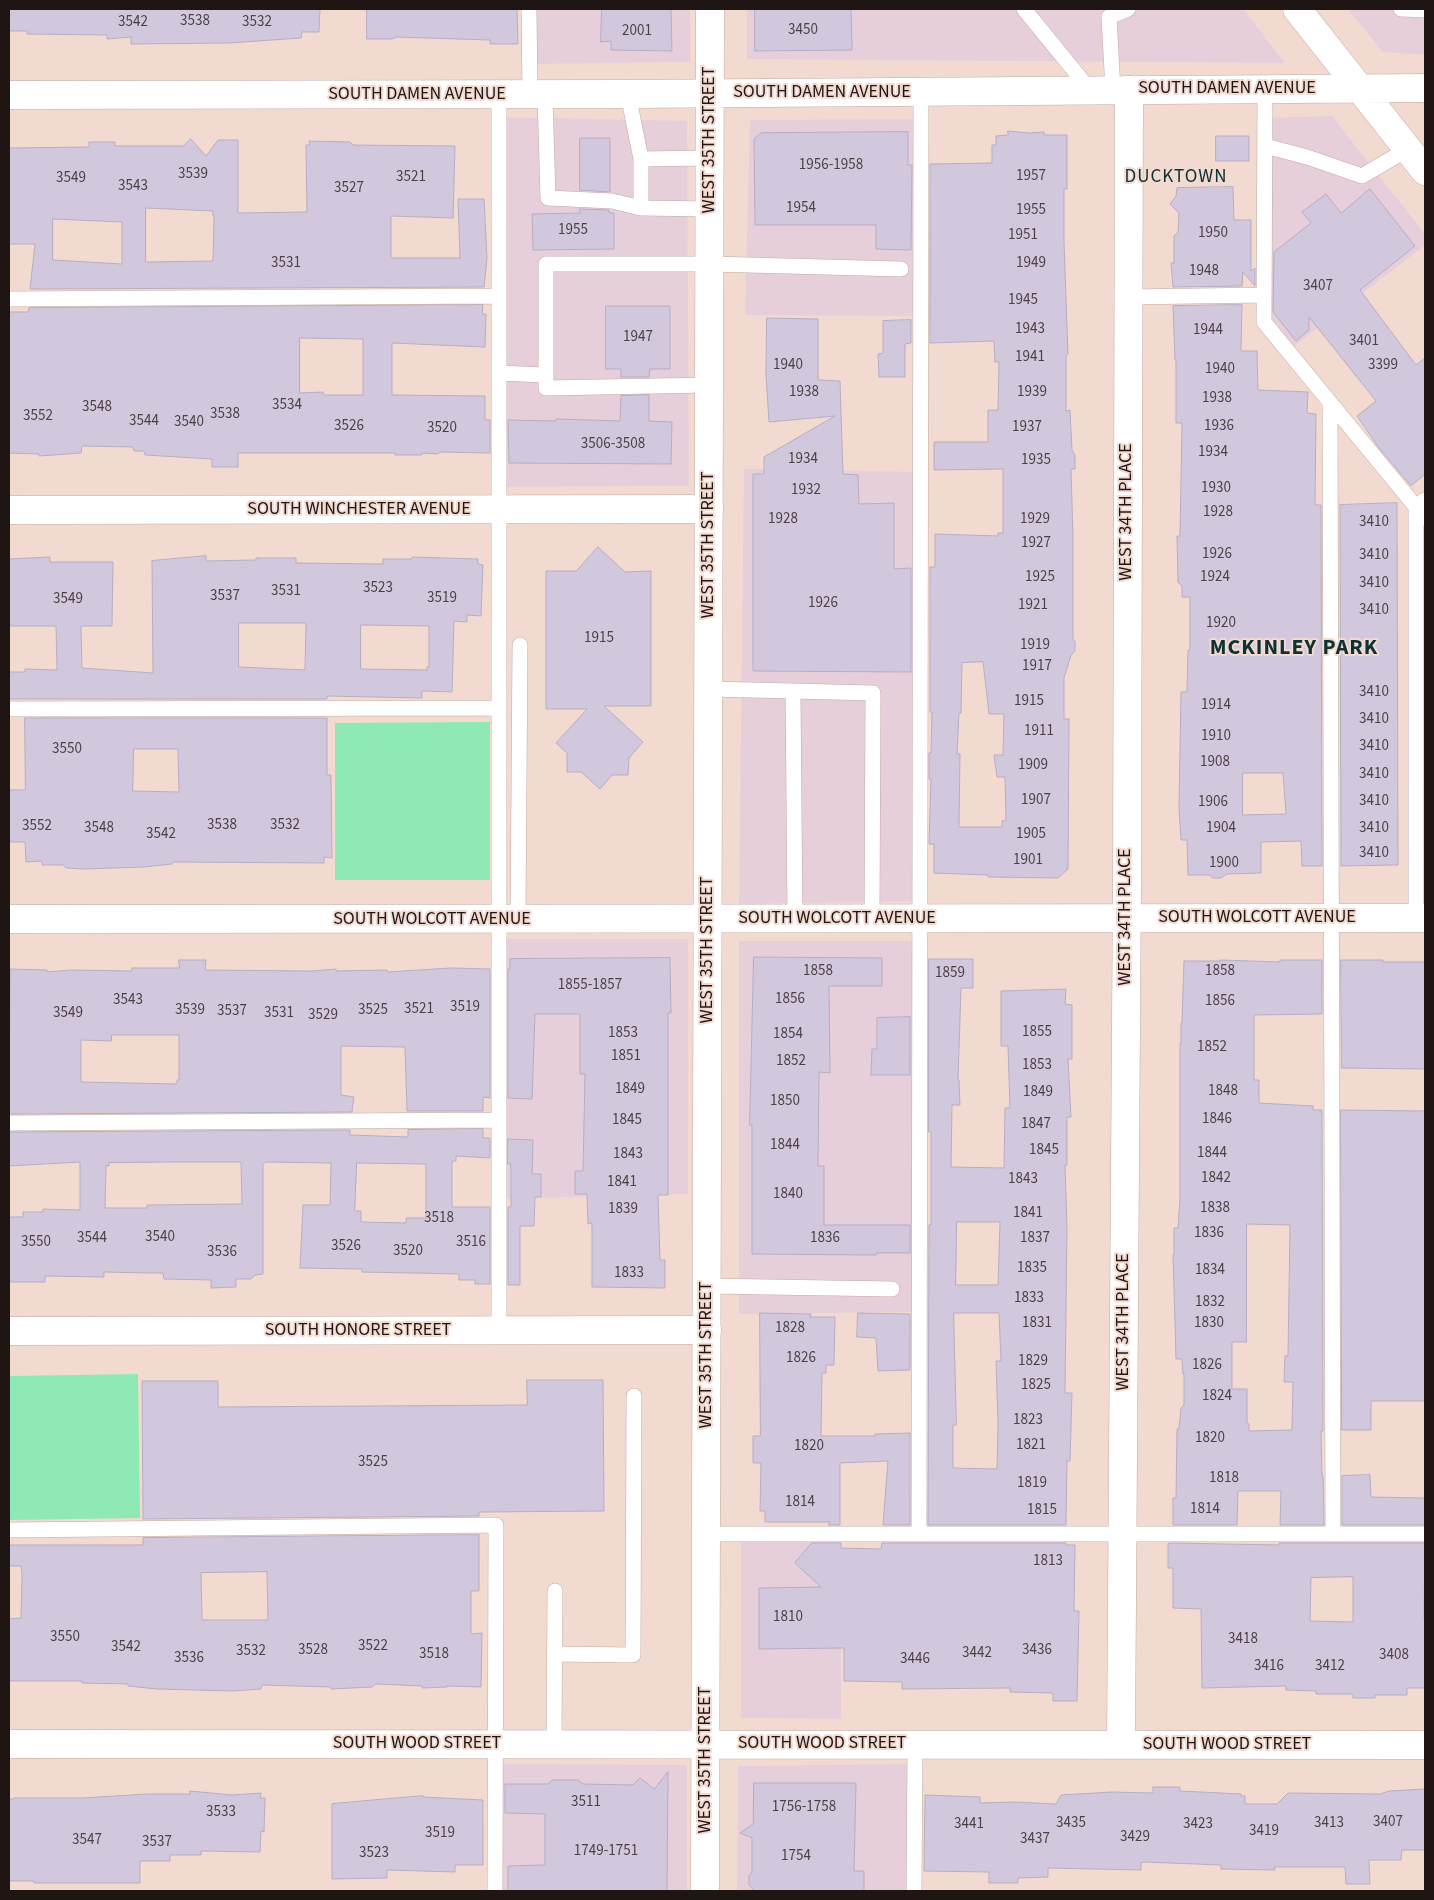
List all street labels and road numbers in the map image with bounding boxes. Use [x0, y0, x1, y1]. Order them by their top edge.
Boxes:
street label: WEST 35TH STREET [699, 67, 721, 213]
street label: SOUTH DAMEN AVENUE [1138, 78, 1316, 100]
street label: SOUTH DAMEN AVENUE [733, 82, 911, 104]
street label: SOUTH DAMEN AVENUE [328, 84, 506, 106]
street label: WEST 34TH PLACE [1116, 443, 1138, 581]
street label: WEST 35TH STREET [698, 472, 720, 618]
street label: SOUTH WINCHESTER AVENUE [247, 499, 471, 521]
street label: WEST 34TH PLACE [1115, 848, 1137, 986]
street label: WEST 35TH STREET [697, 877, 719, 1023]
street label: SOUTH WOLCOTT AVENUE [1158, 907, 1356, 929]
street label: SOUTH WOLCOTT AVENUE [738, 908, 936, 930]
street label: SOUTH WOLCOTT AVENUE [333, 909, 531, 931]
street label: WEST 34TH PLACE [1113, 1253, 1135, 1391]
street label: WEST 35TH STREET [696, 1282, 718, 1428]
street label: SOUTH HONORE STREET [265, 1320, 451, 1342]
street label: WEST 35TH STREET [695, 1687, 717, 1833]
street label: SOUTH WOOD STREET [333, 1733, 501, 1755]
street label: SOUTH WOOD STREET [738, 1733, 906, 1755]
street label: SOUTH WOOD STREET [1143, 1734, 1311, 1756]

